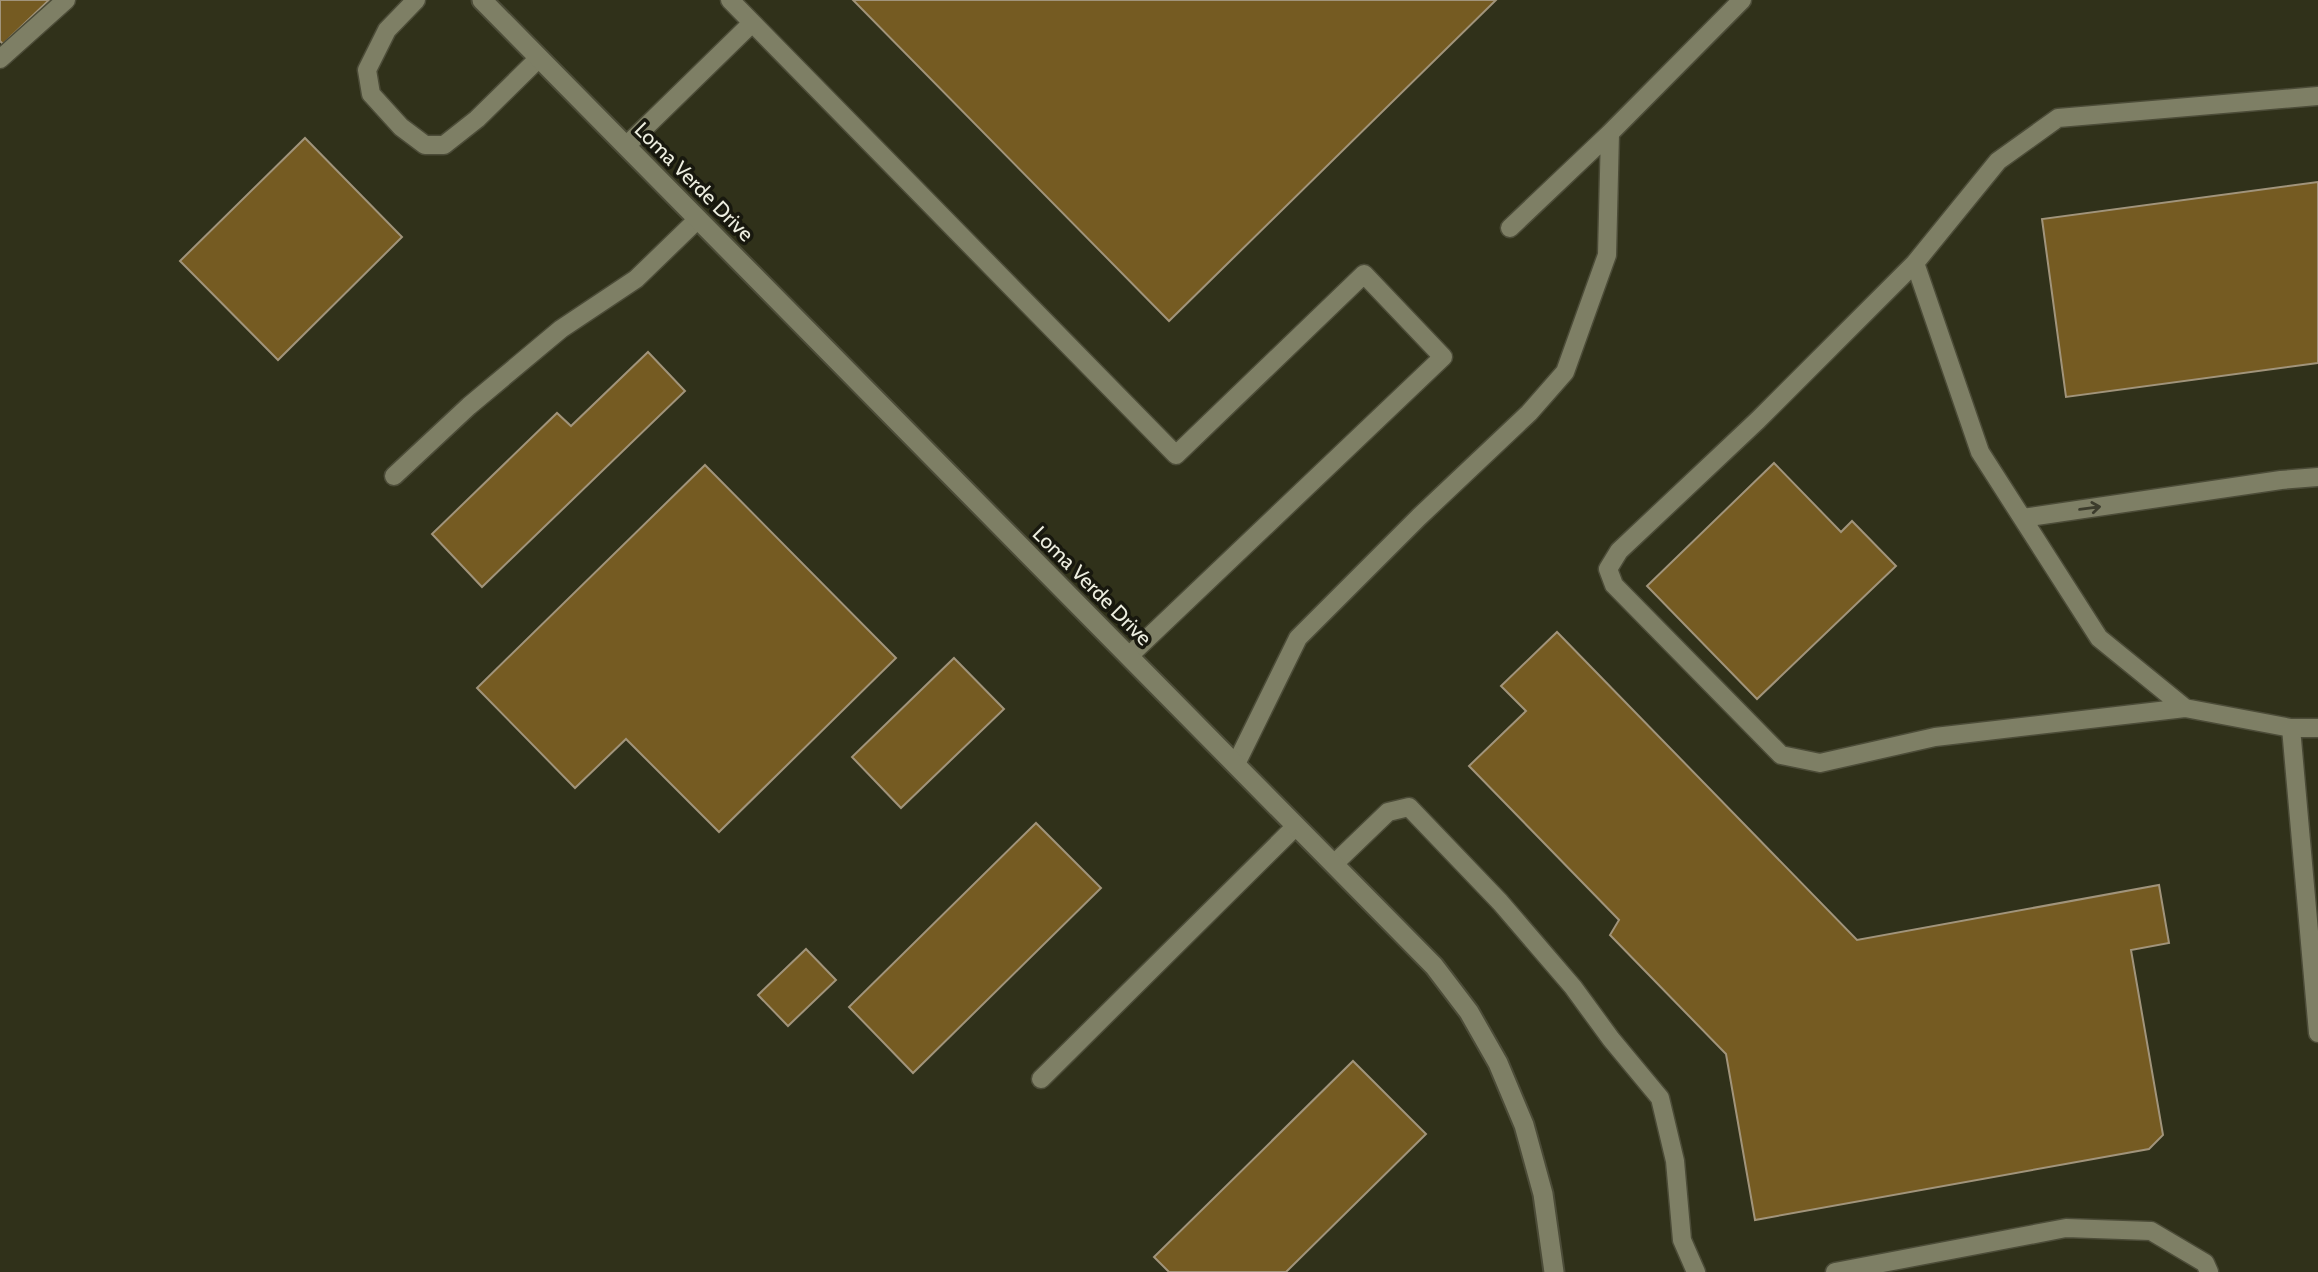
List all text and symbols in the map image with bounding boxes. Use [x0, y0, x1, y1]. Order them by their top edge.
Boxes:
street label: Loma Verde Drive [630, 117, 759, 247]
one-way arrow [2078, 502, 2101, 515]
street label: Loma Verde Drive [1028, 521, 1157, 651]

